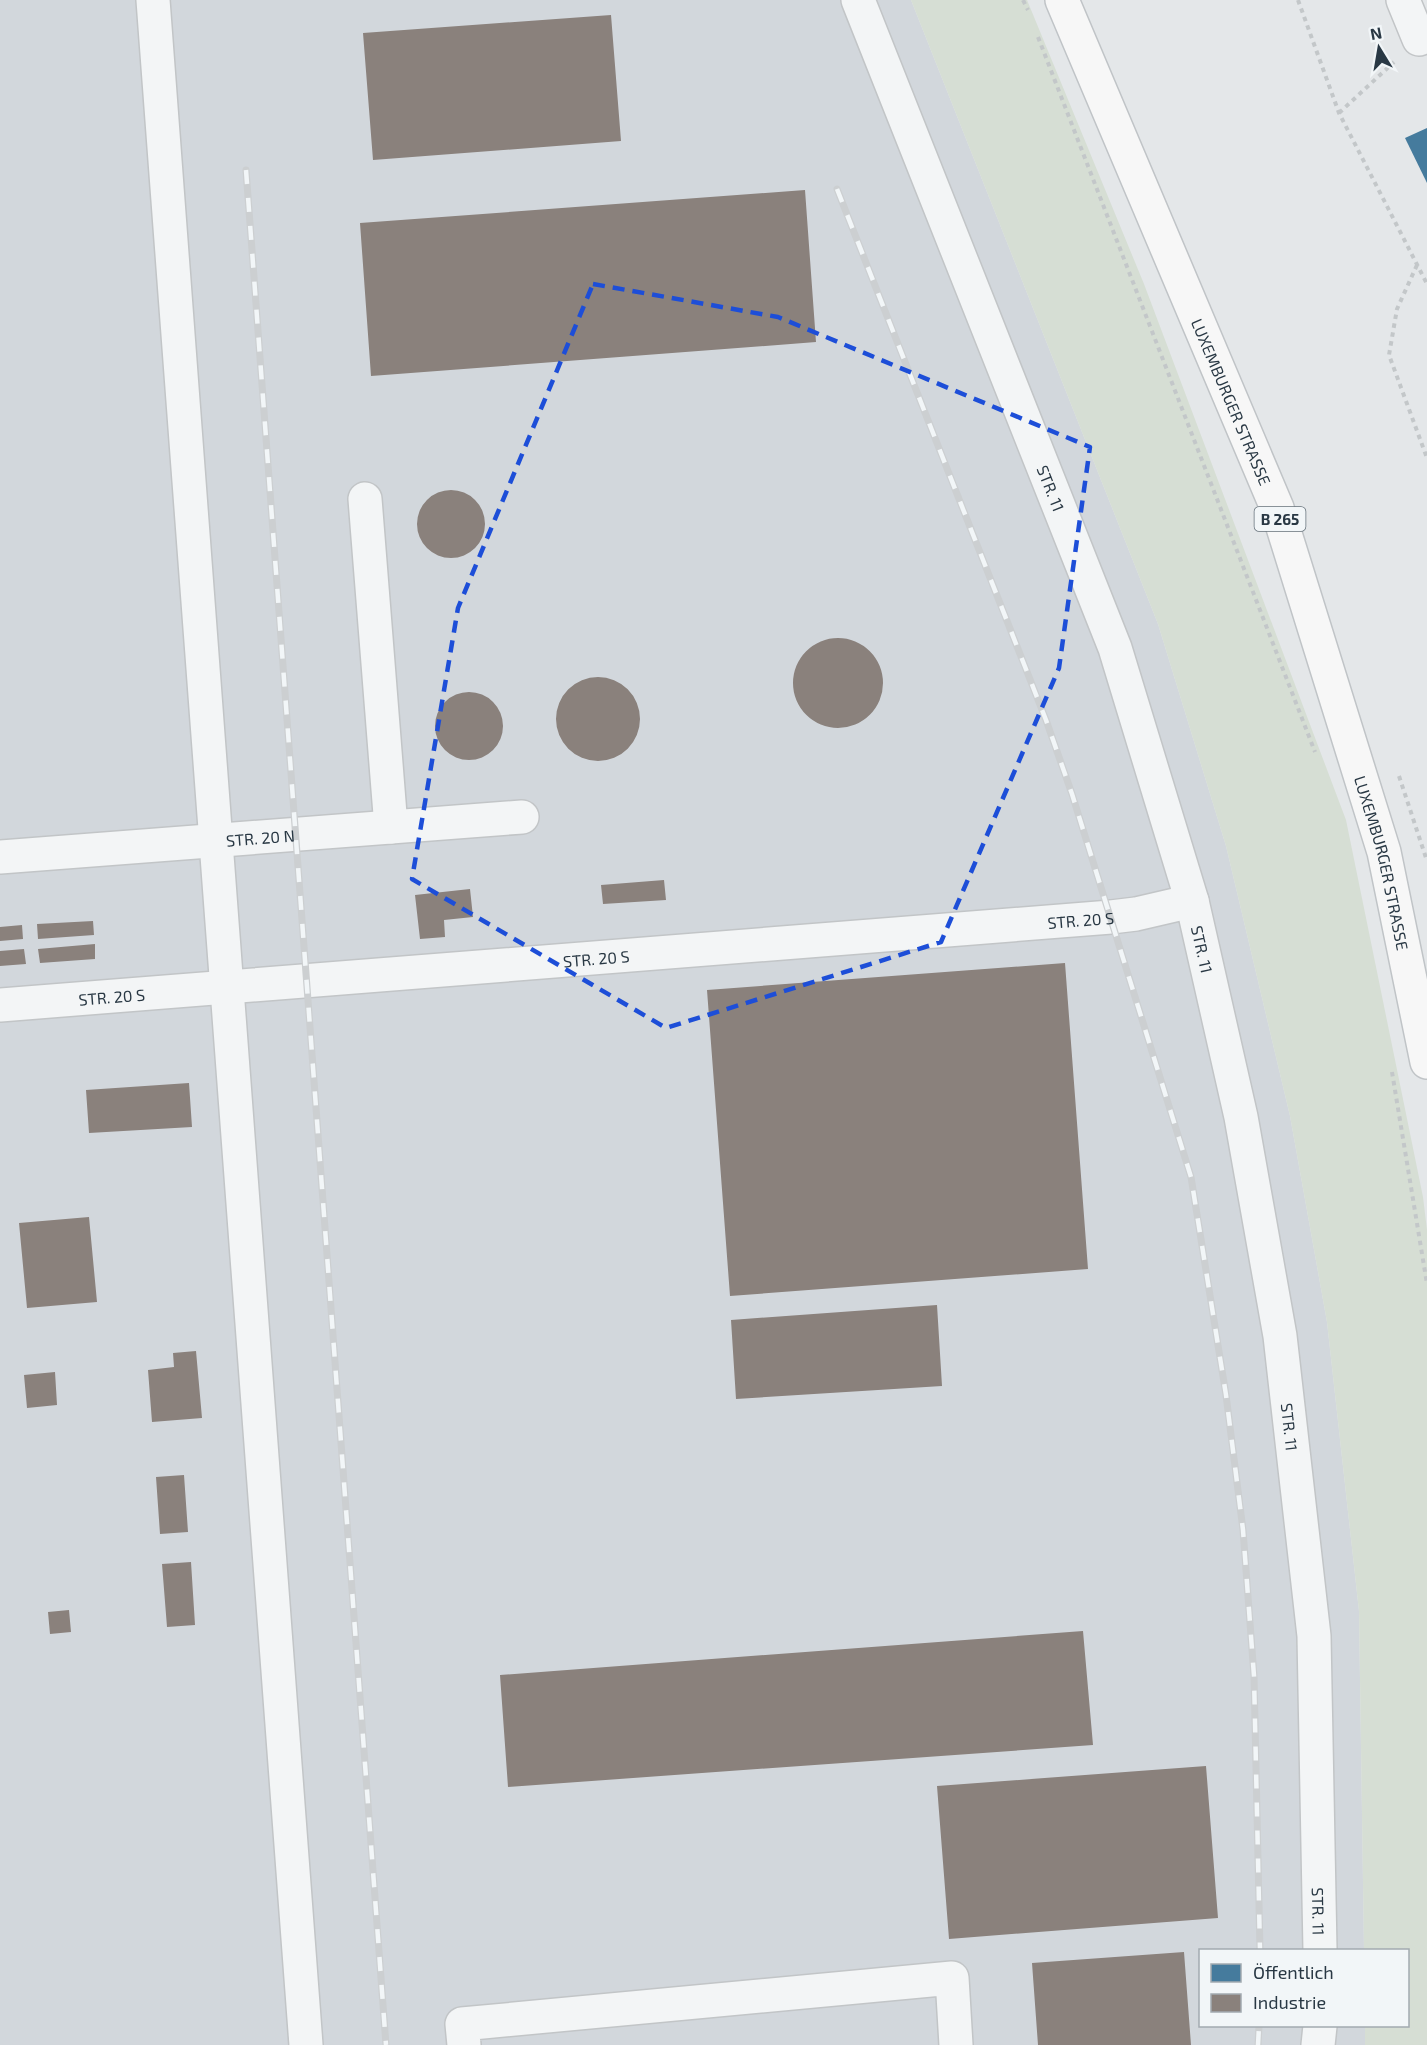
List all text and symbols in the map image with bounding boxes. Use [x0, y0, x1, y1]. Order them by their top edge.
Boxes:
north arrow [1349, 18, 1409, 78]
text: N [1369, 22, 1384, 43]
street label: LUXEMBURGER STRASSE [1188, 315, 1276, 488]
street label: STR. 11 [1034, 462, 1069, 514]
road number: B 265 [1254, 507, 1306, 531]
street label: LUXEMBURGER STRASSE [1351, 773, 1413, 952]
street label: STR. 20 N [225, 825, 295, 849]
street label: STR. 20 S [1047, 907, 1115, 932]
street label: STR. 11 [1188, 924, 1218, 975]
street label: STR. 20 S [562, 946, 630, 970]
street label: STR. 20 S [78, 984, 146, 1008]
street label: STR. 11 [1278, 1402, 1302, 1452]
street label: STR. 11 [1309, 1887, 1329, 1936]
legend [1199, 1949, 1409, 2027]
text: Öffentlich [1253, 1961, 1334, 1983]
text: Industrie [1253, 1991, 1326, 2013]

